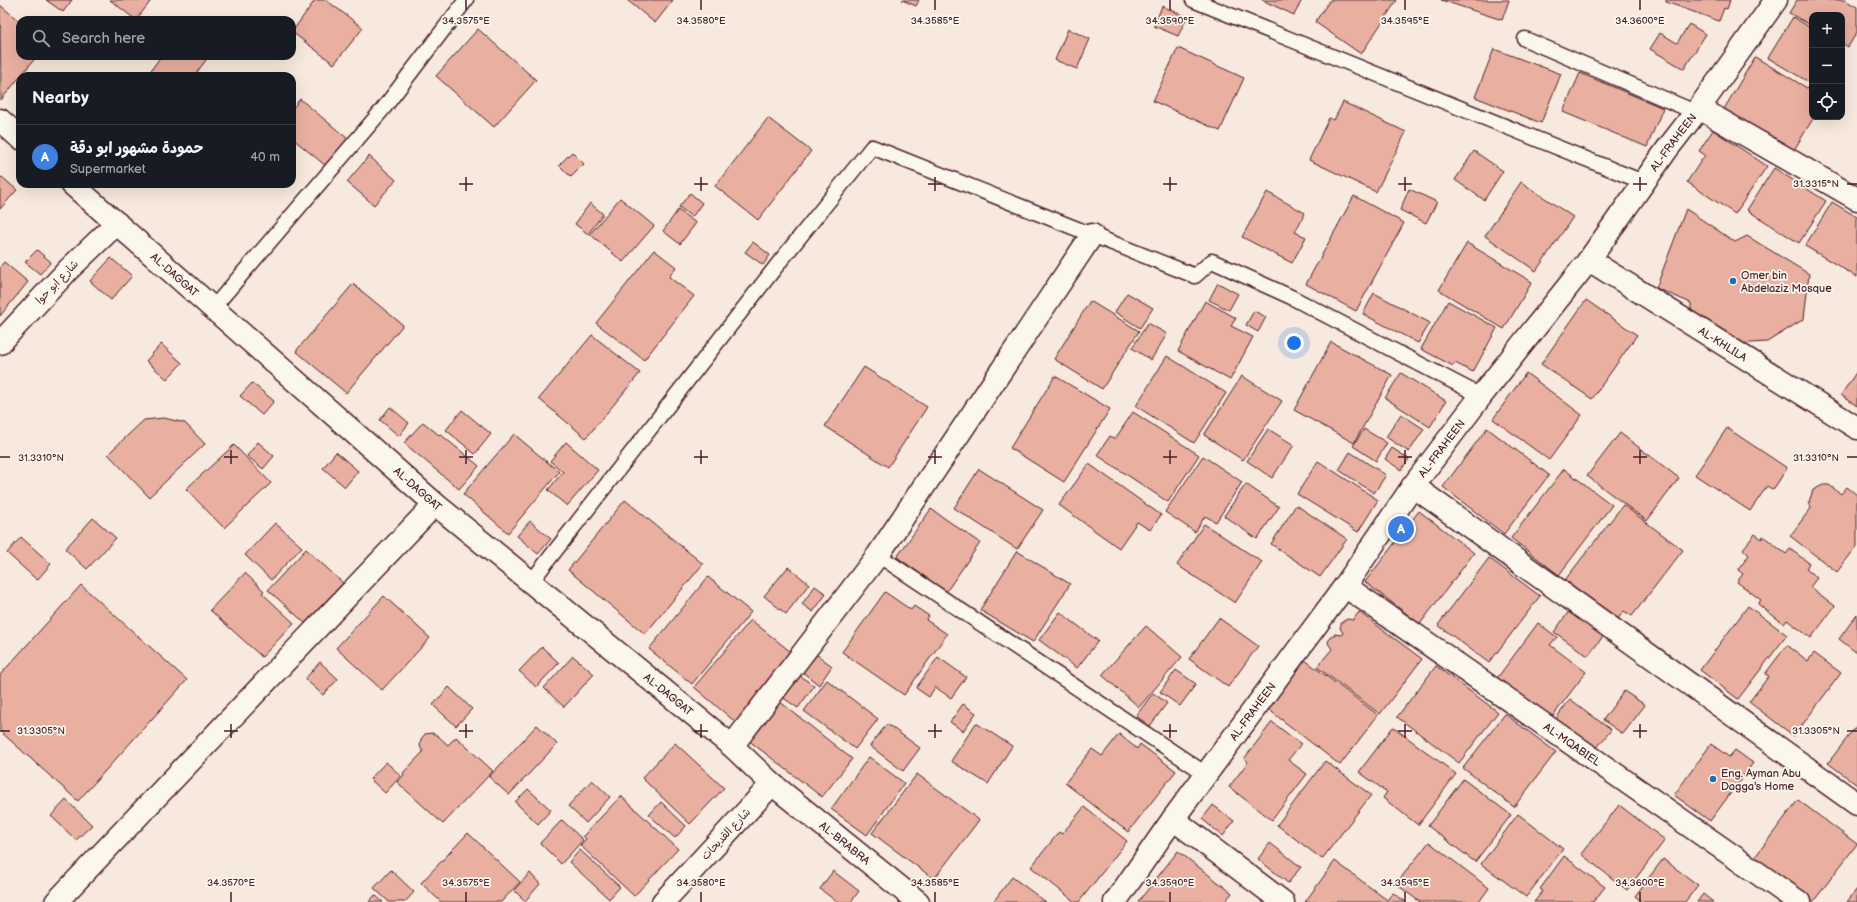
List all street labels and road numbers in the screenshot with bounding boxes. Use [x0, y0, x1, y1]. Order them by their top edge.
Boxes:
street label: AL-FRAHEEN [1647, 111, 1699, 174]
street label: AL-DAGGAT [148, 250, 202, 299]
street label: شارع ابو حوا [33, 257, 83, 308]
street label: AL-KHLILA [1696, 324, 1750, 364]
street label: AL-FRAHEEN [1415, 417, 1467, 480]
street label: AL-DAGGAT [391, 464, 445, 514]
street label: AL-DAGGAT [641, 670, 696, 718]
street label: AL-FRAHEEN [1227, 680, 1278, 743]
street label: AL-MQABIEL [1541, 720, 1604, 769]
street label: شارع القديحات [699, 805, 755, 864]
street label: AL-BRABRA [817, 819, 873, 867]

